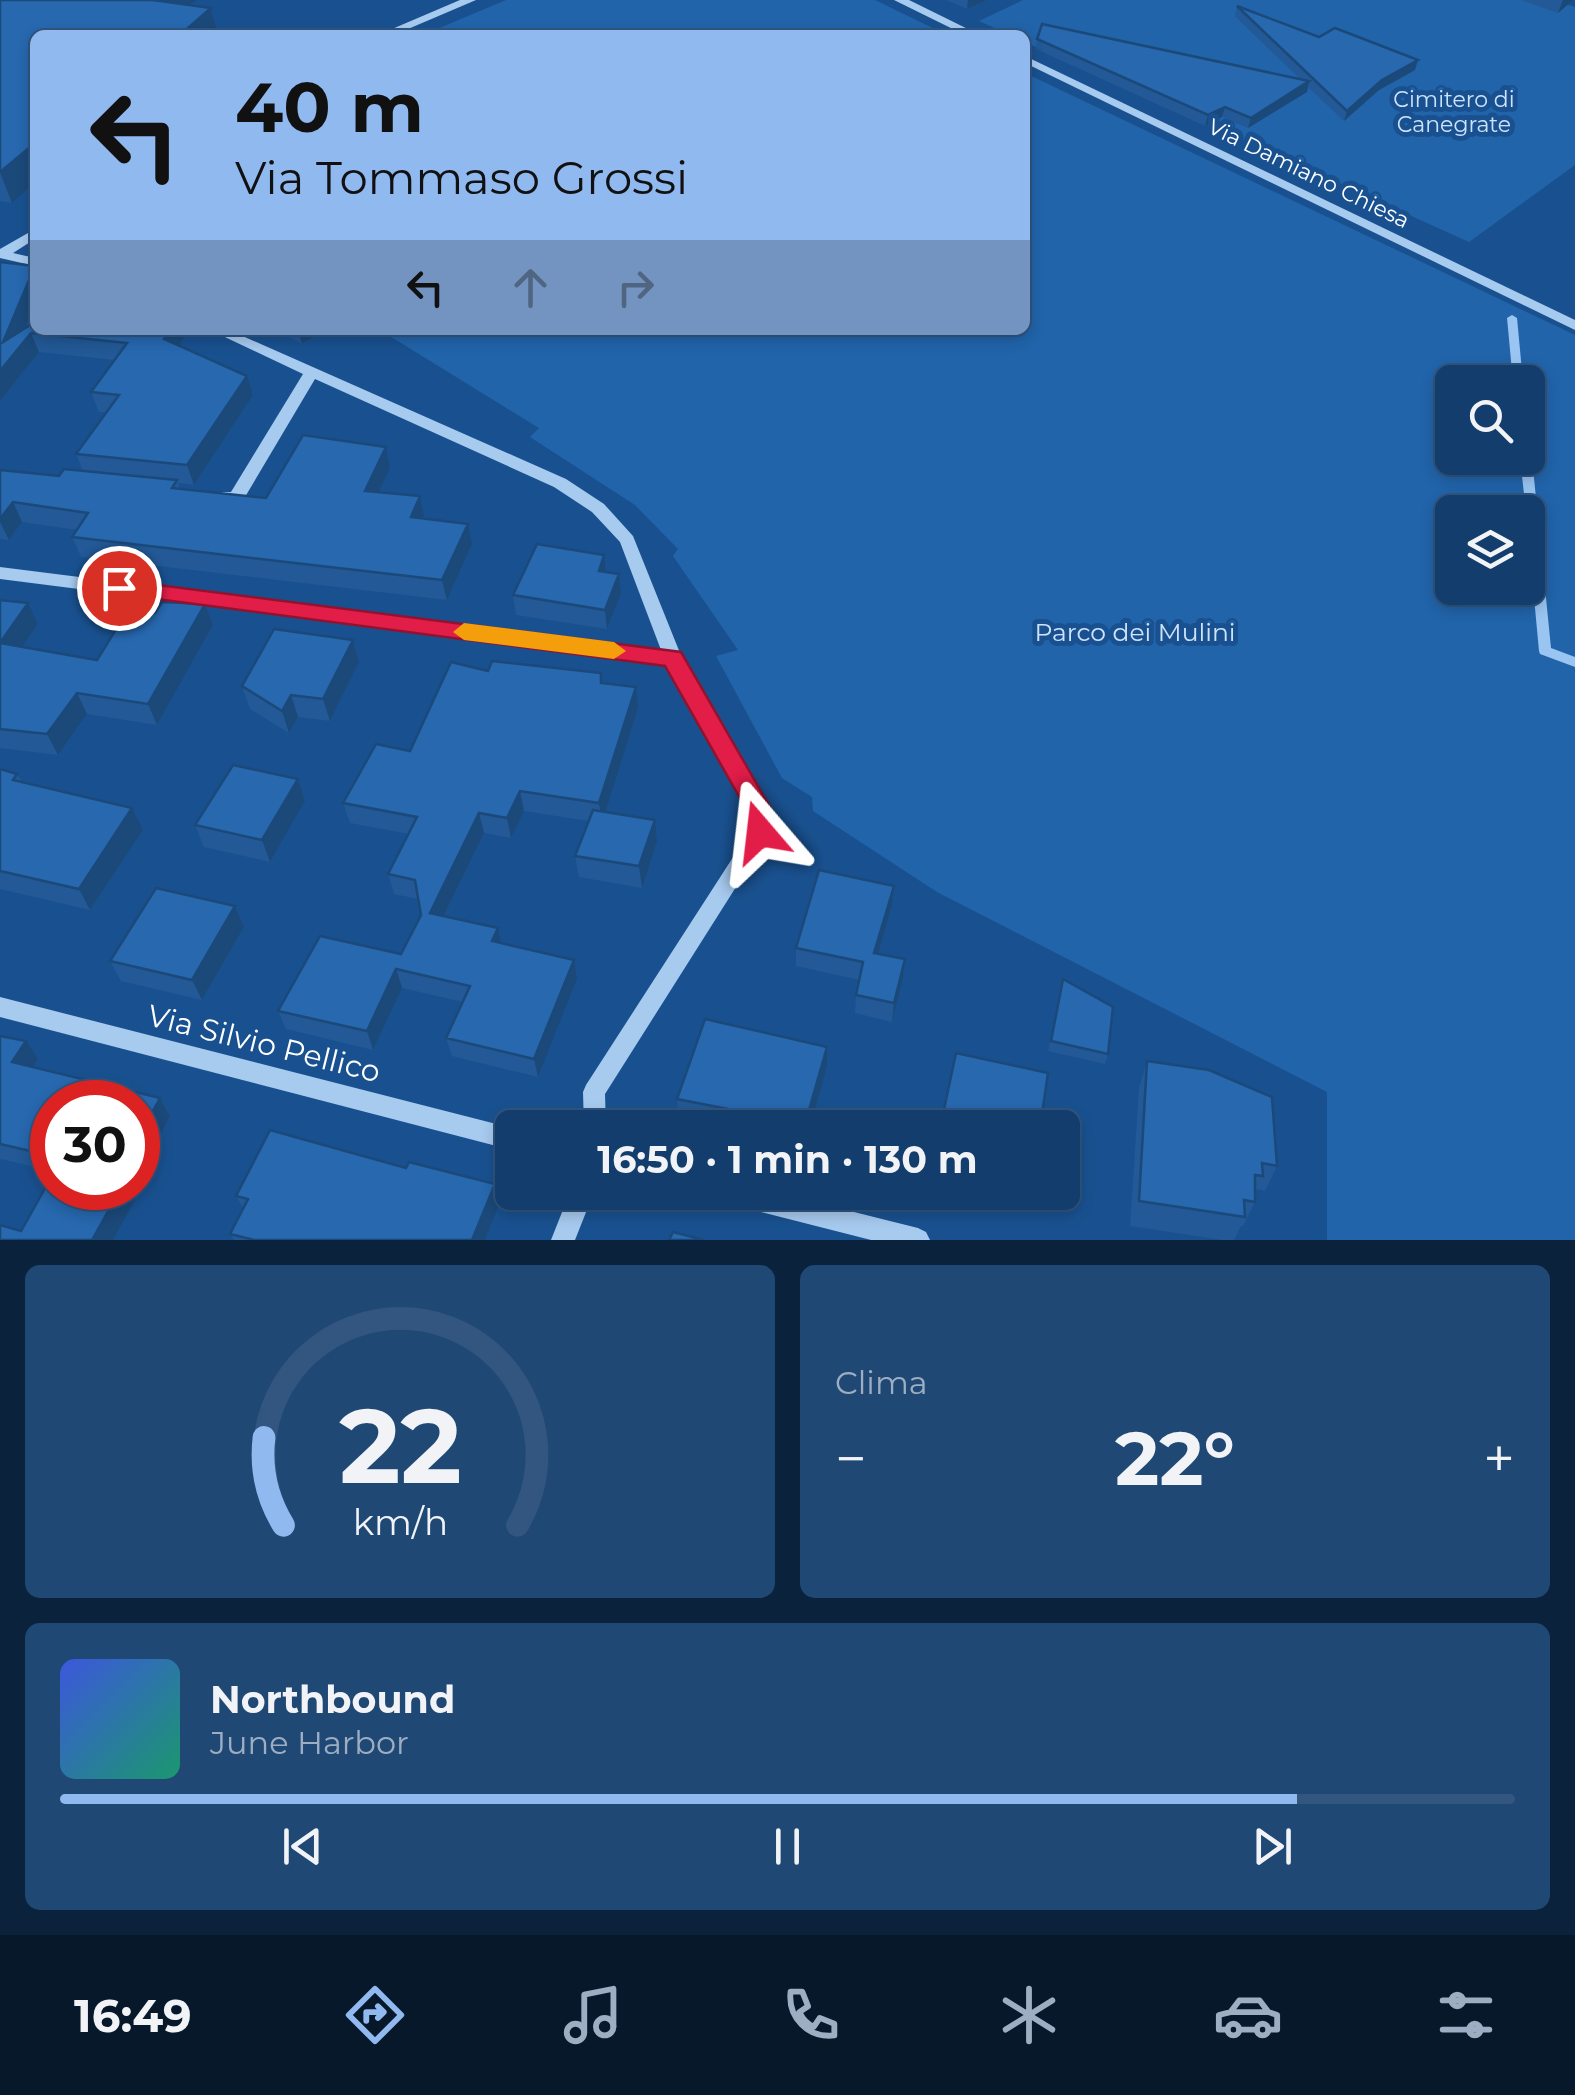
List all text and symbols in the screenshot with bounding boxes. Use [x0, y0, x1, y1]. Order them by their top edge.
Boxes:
text: 40 m [235, 64, 424, 150]
icon: left [70, 70, 200, 200]
park label: Cimitero di Canegrate [1393, 86, 1515, 138]
street label: Via Damiano Chiesa [1204, 113, 1414, 234]
text: Via Tommaso Grossi [235, 150, 688, 205]
icon: left [398, 260, 453, 315]
icon: ahead [503, 260, 558, 315]
icon: right [608, 260, 663, 315]
map controls [1435, 365, 1545, 605]
button: search [1435, 365, 1545, 475]
button: layers [1435, 495, 1545, 605]
pin [77, 546, 162, 631]
icon: arrive [92, 561, 147, 616]
park label: Parco dei Mulini [1034, 617, 1236, 647]
position arrow [708, 780, 812, 884]
street label: Via Silvio Pellico [144, 997, 384, 1090]
speed limit sign: 30 [30, 1080, 160, 1210]
text: 16:50 · 1 min · 130 m [597, 1136, 978, 1183]
text: Clima [835, 1363, 928, 1402]
text: 22 [339, 1382, 461, 1509]
text: 22° [1115, 1412, 1235, 1504]
text: − [835, 1425, 867, 1492]
text: + [1483, 1425, 1515, 1492]
text: km/h [352, 1500, 448, 1544]
text: Northbound [210, 1676, 455, 1723]
text: June Harbor [210, 1723, 409, 1762]
icon: previous [275, 1819, 330, 1874]
icon: pause [760, 1819, 815, 1874]
icon: next [1245, 1819, 1300, 1874]
icon: directions [340, 1980, 410, 2050]
icon: music [558, 1980, 628, 2050]
icon: phone [776, 1980, 846, 2050]
icon: climate [994, 1980, 1064, 2050]
icon: car [1213, 1980, 1283, 2050]
icon: filters [1431, 1980, 1501, 2050]
text: 16:49 [74, 1988, 192, 2043]

